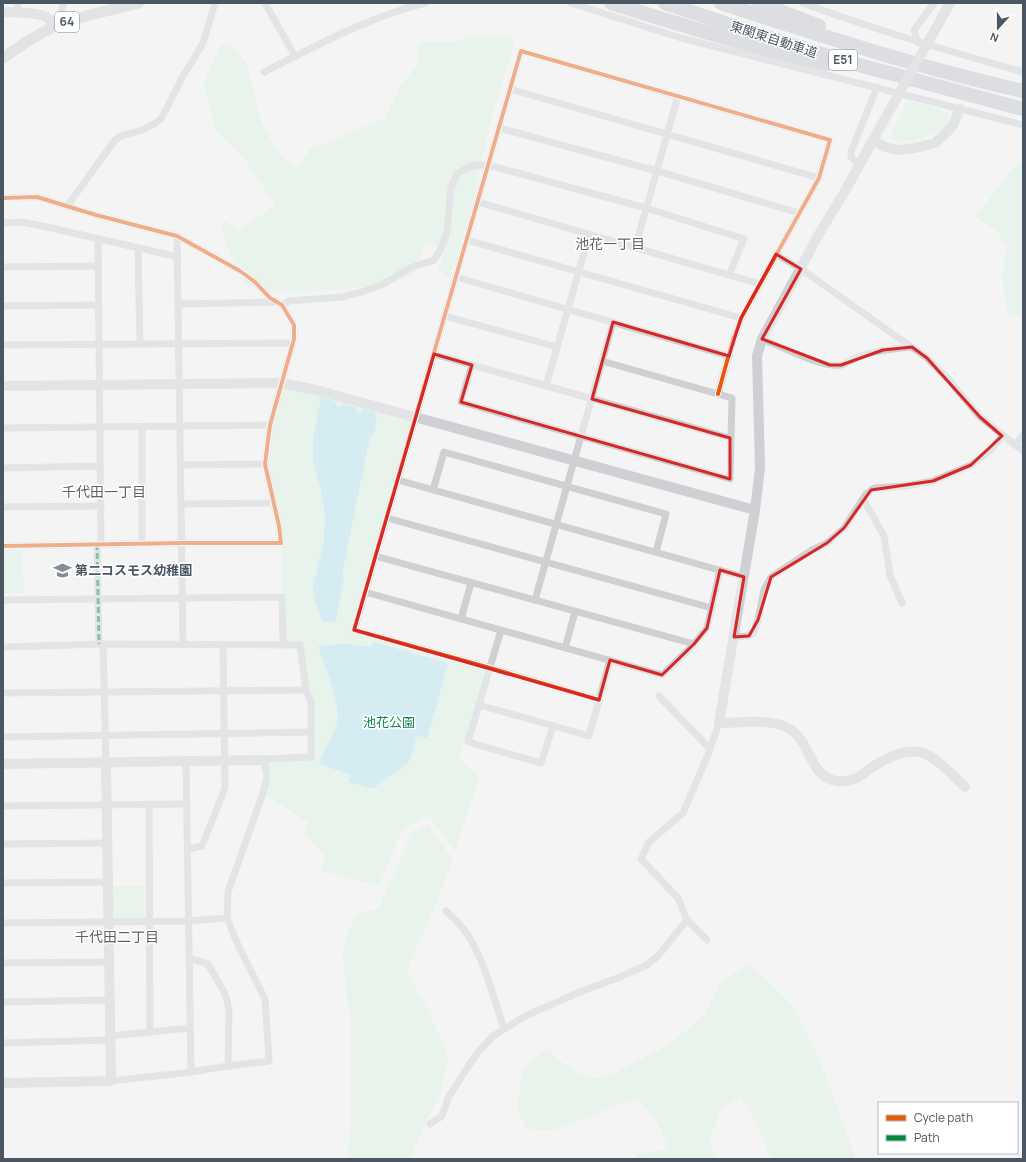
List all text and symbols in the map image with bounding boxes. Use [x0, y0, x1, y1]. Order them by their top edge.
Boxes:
north arrow [978, 8, 1018, 48]
road number: 64 [55, 12, 79, 32]
street label: 東関東自動車道 [728, 16, 820, 62]
text: N [988, 29, 1001, 46]
road number: E51 [829, 50, 857, 70]
district label: 池花一丁目 [575, 234, 645, 253]
district label: 千代田一丁目 [62, 482, 146, 501]
school or university icon: 第二コスモス幼稚園 [52, 560, 72, 580]
place label: 第二コスモス幼稚園 [75, 561, 192, 579]
park label: 池花公園 [363, 713, 415, 731]
district label: 千代田二丁目 [75, 927, 159, 946]
legend [878, 1102, 1018, 1154]
text: Cycle path [914, 1109, 973, 1126]
text: Path [914, 1129, 940, 1146]

